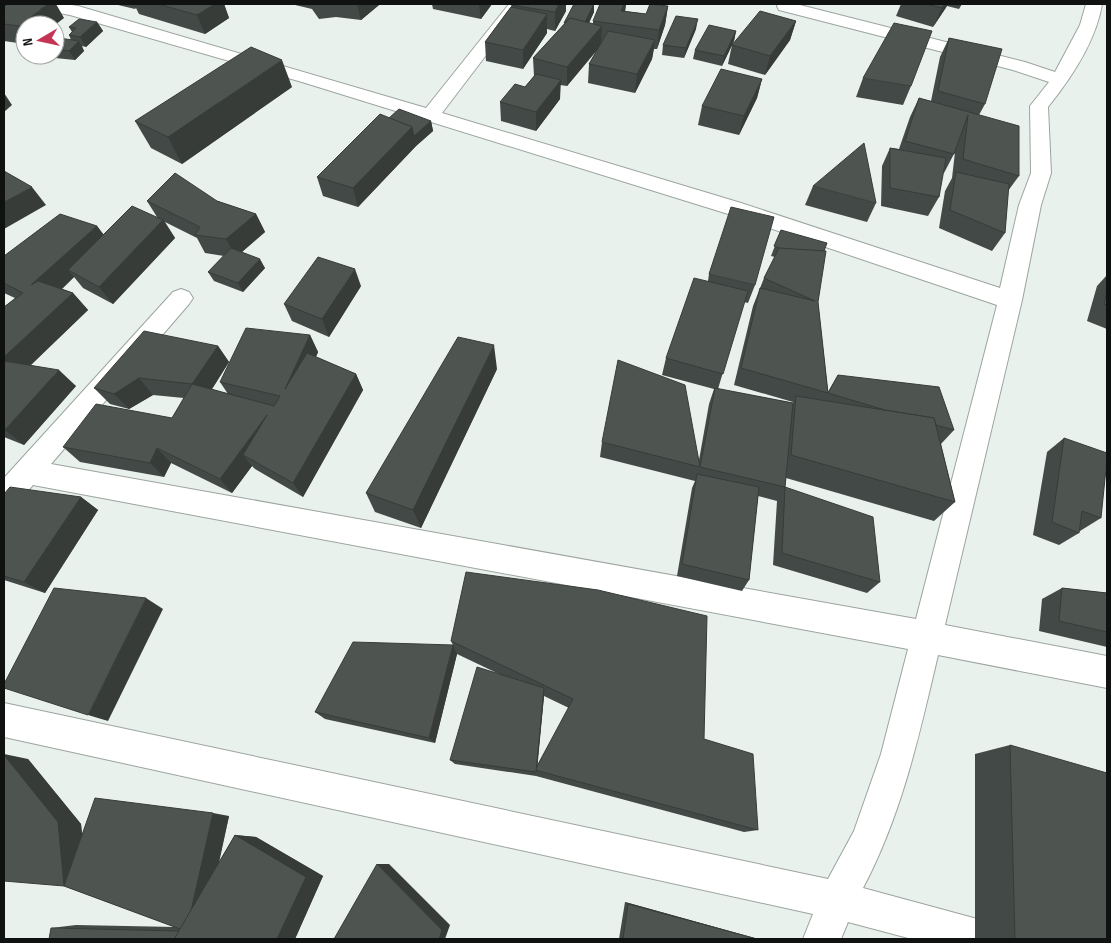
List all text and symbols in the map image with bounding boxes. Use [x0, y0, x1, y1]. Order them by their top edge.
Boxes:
north arrow [15, 15, 65, 65]
text: N [19, 37, 37, 47]

